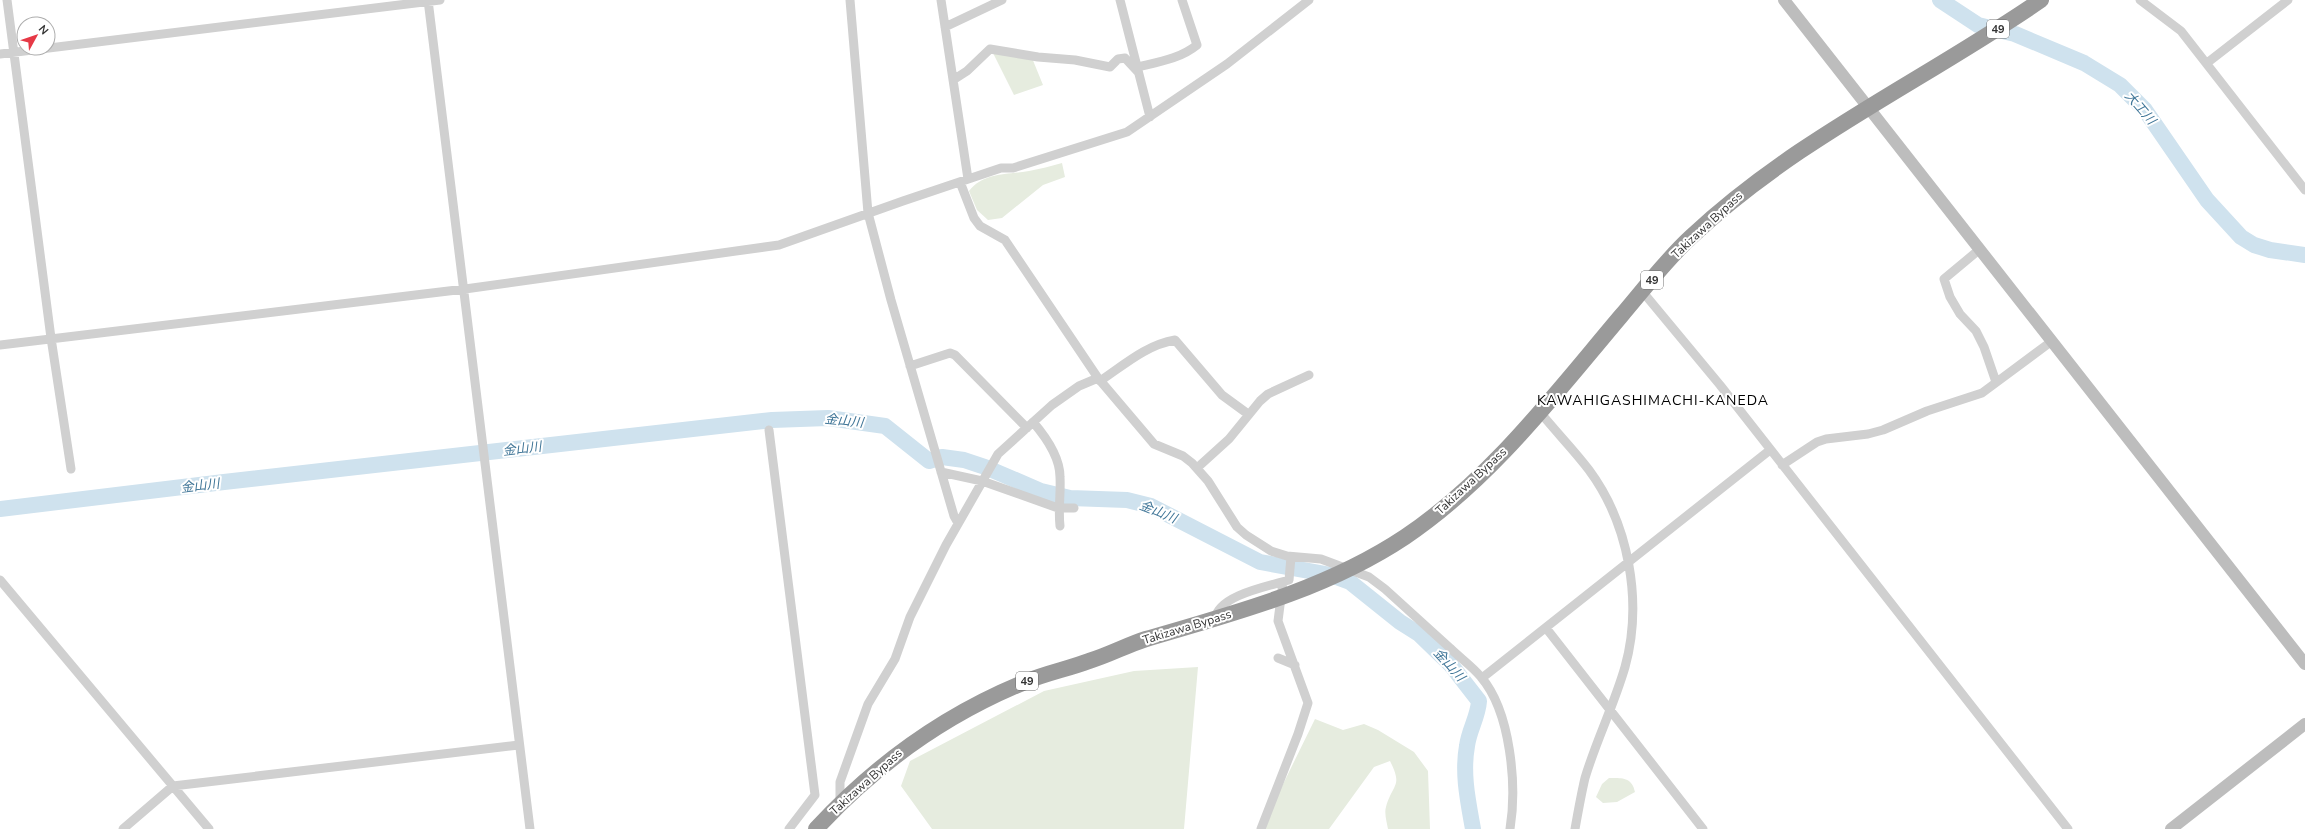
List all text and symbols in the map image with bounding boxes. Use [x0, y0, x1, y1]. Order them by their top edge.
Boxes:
north arrow [16, 16, 56, 56]
road number: 49 [1987, 20, 2009, 38]
text: N [35, 22, 52, 38]
water label: 大工川 [2120, 87, 2161, 130]
street label: Takizawa Bypass [1668, 188, 1746, 262]
road number: 49 [1641, 271, 1663, 289]
district label: KAWAHIGASHIMACHI-KANEDA [1537, 391, 1769, 410]
water label: 金山川 [824, 410, 866, 432]
water label: 金山川 [502, 437, 544, 460]
street label: Takizawa Bypass [1432, 444, 1510, 518]
water label: 金山川 [180, 474, 222, 497]
water label: 金山川 [1137, 496, 1181, 528]
street label: Takizawa Bypass [1141, 606, 1233, 648]
water label: 金山川 [1429, 644, 1470, 687]
road number: 49 [1016, 672, 1038, 690]
street label: Takizawa Bypass [827, 745, 906, 819]

